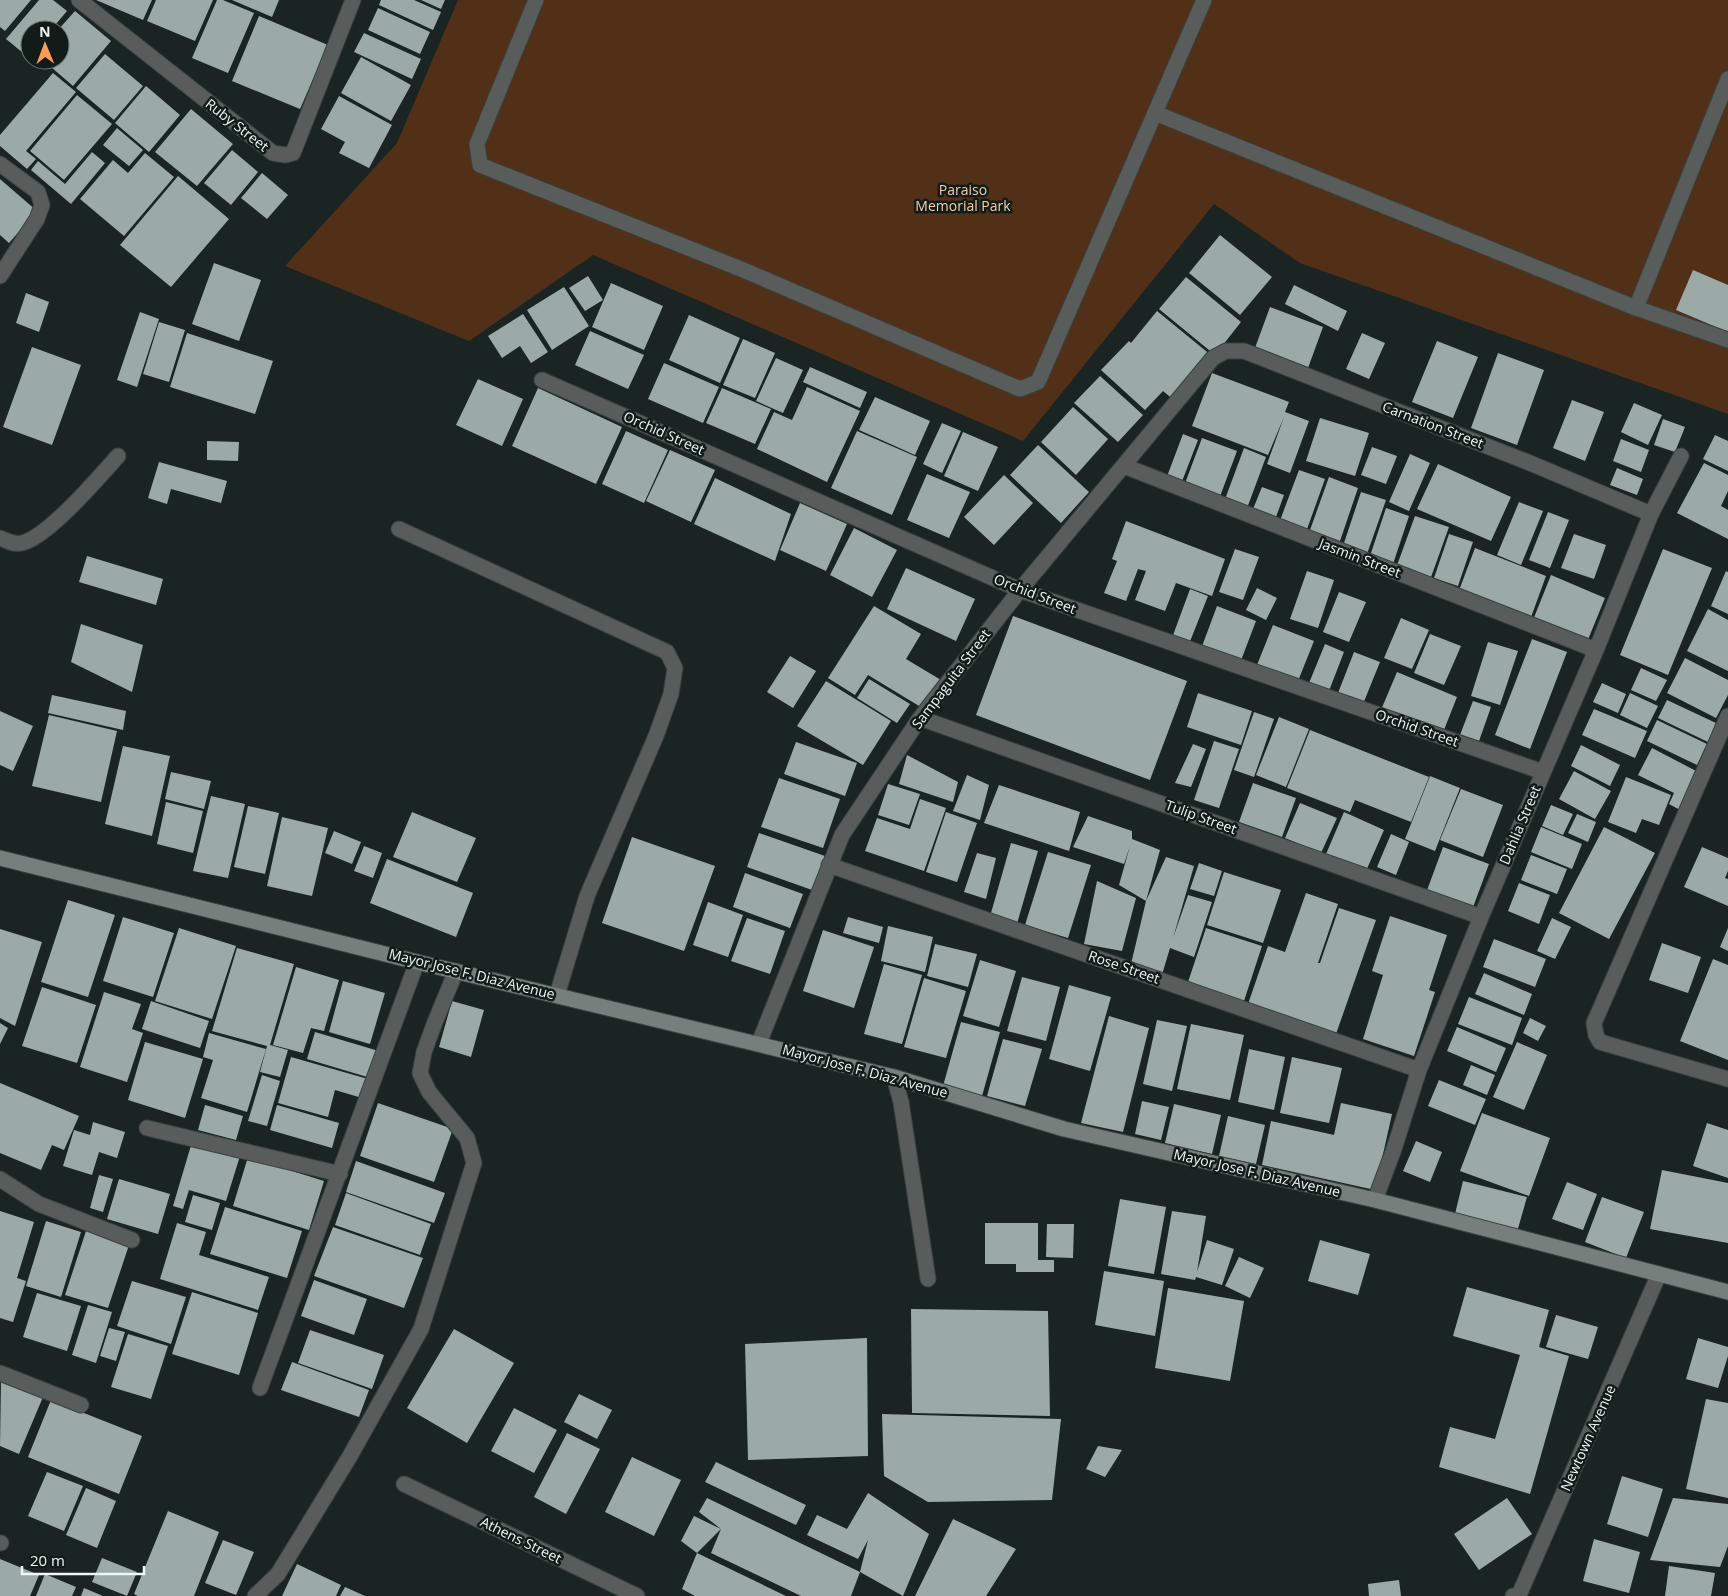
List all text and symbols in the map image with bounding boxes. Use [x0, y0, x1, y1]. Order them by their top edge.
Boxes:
north arrow [20, 20, 70, 70]
text: N [39, 22, 51, 41]
street label: Ruby Street [202, 94, 273, 155]
park label: Paraiso Memorial Park [915, 180, 1011, 215]
street label: Carnation Street [1380, 396, 1487, 453]
street label: Orchid Street [621, 406, 708, 459]
street label: Jasmin Street [1315, 533, 1404, 582]
street label: Orchid Street [991, 569, 1079, 618]
street label: Sampaguita Street [907, 625, 994, 732]
street label: Orchid Street [1373, 704, 1461, 751]
street label: Dahlia Street [1494, 782, 1545, 867]
street label: Tulip Street [1163, 795, 1240, 838]
street label: Mayor Jose F. Diaz Avenue [387, 944, 557, 1003]
street label: Rose Street [1086, 945, 1162, 988]
street label: Mayor Jose F. Diaz Avenue [780, 1039, 950, 1102]
street label: Mayor Jose F. Diaz Avenue [1172, 1144, 1342, 1201]
street label: Newtown Avenue [1556, 1382, 1620, 1494]
street label: Athens Street [477, 1512, 565, 1567]
scale bar [22, 1544, 145, 1576]
text: 20 m [30, 1550, 65, 1570]

